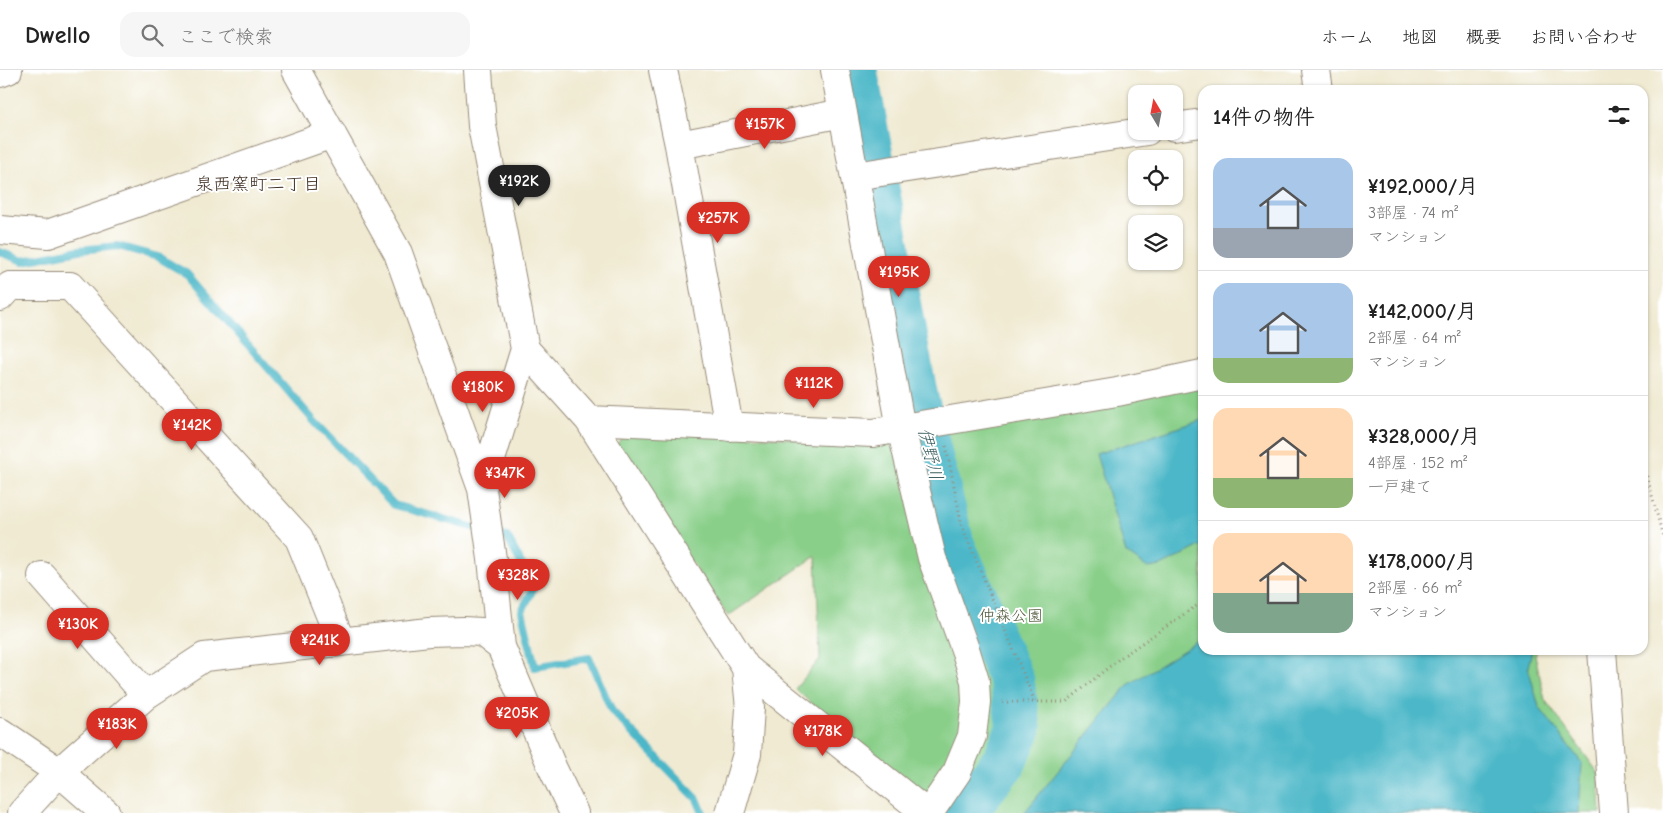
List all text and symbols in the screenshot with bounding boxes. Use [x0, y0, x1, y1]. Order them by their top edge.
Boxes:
search box [120, 12, 470, 57]
text: Dwello [25, 21, 90, 49]
icon: search [138, 21, 166, 49]
text: ここで検索 [178, 26, 273, 48]
text: ホーム [1321, 27, 1374, 48]
text: 地図 [1402, 27, 1438, 48]
text: 概要 [1466, 27, 1502, 48]
text: お問い合わせ [1530, 27, 1638, 48]
north arrow [1128, 85, 1182, 140]
map controls [1128, 85, 1183, 270]
icon: filters [1605, 101, 1633, 129]
text: 14件の物件 [1213, 105, 1315, 129]
pin: ¥157K [730, 108, 800, 150]
text: ¥157K [746, 115, 784, 133]
button: locate [1128, 150, 1183, 205]
pin: ¥192K [484, 164, 554, 207]
text: ¥192K [499, 172, 539, 190]
district label: 泉西窯町二丁目 [195, 174, 321, 195]
text: ¥192,000/月 [1368, 174, 1478, 198]
icon: home [1253, 178, 1313, 238]
pin: ¥257K [683, 202, 753, 244]
text: 3部屋 · 74 m² [1368, 204, 1458, 222]
text: ¥257K [698, 209, 738, 227]
button: layers [1128, 215, 1183, 270]
text: マンション [1368, 228, 1447, 246]
pin: ¥195K [864, 256, 934, 298]
text: ¥195K [879, 263, 919, 281]
text: ¥142,000/月 [1368, 299, 1477, 323]
icon: home [1253, 303, 1313, 363]
text: 2部屋 · 64 m² [1368, 329, 1461, 347]
text: マンション [1368, 353, 1447, 371]
pin: ¥112K [779, 366, 849, 409]
pin: ¥180K [448, 370, 518, 413]
text: ¥112K [795, 374, 833, 392]
text: ¥180K [463, 378, 503, 396]
pin: ¥142K [157, 408, 227, 451]
text: ¥142K [173, 416, 211, 434]
text: ¥328,000/月 [1368, 424, 1480, 448]
water label: 伊野川 [913, 425, 947, 483]
icon: home [1253, 428, 1313, 488]
text: 4部屋 · 152 m² [1368, 454, 1467, 472]
pin: ¥347K [470, 456, 540, 499]
text: ¥347K [485, 464, 525, 482]
text: 一戸建て [1368, 478, 1432, 496]
text: ¥178,000/月 [1368, 549, 1476, 573]
icon: home [1253, 553, 1313, 613]
pin: ¥328K [483, 558, 553, 601]
text: ¥328K [498, 566, 538, 584]
text: 2部屋 · 66 m² [1368, 579, 1462, 597]
text: マンション [1368, 603, 1447, 621]
park label: 仲森公園 [979, 607, 1043, 625]
pin: ¥130K [43, 608, 113, 650]
text: ¥130K [58, 615, 98, 633]
pin: ¥241K [285, 624, 355, 666]
text: ¥241K [301, 631, 339, 649]
pin: ¥205K [482, 696, 552, 739]
text: ¥205K [496, 704, 538, 722]
pin: ¥183K [82, 708, 152, 750]
pin: ¥178K [788, 714, 858, 757]
text: ¥183K [97, 715, 137, 733]
text: ¥178K [804, 722, 842, 740]

